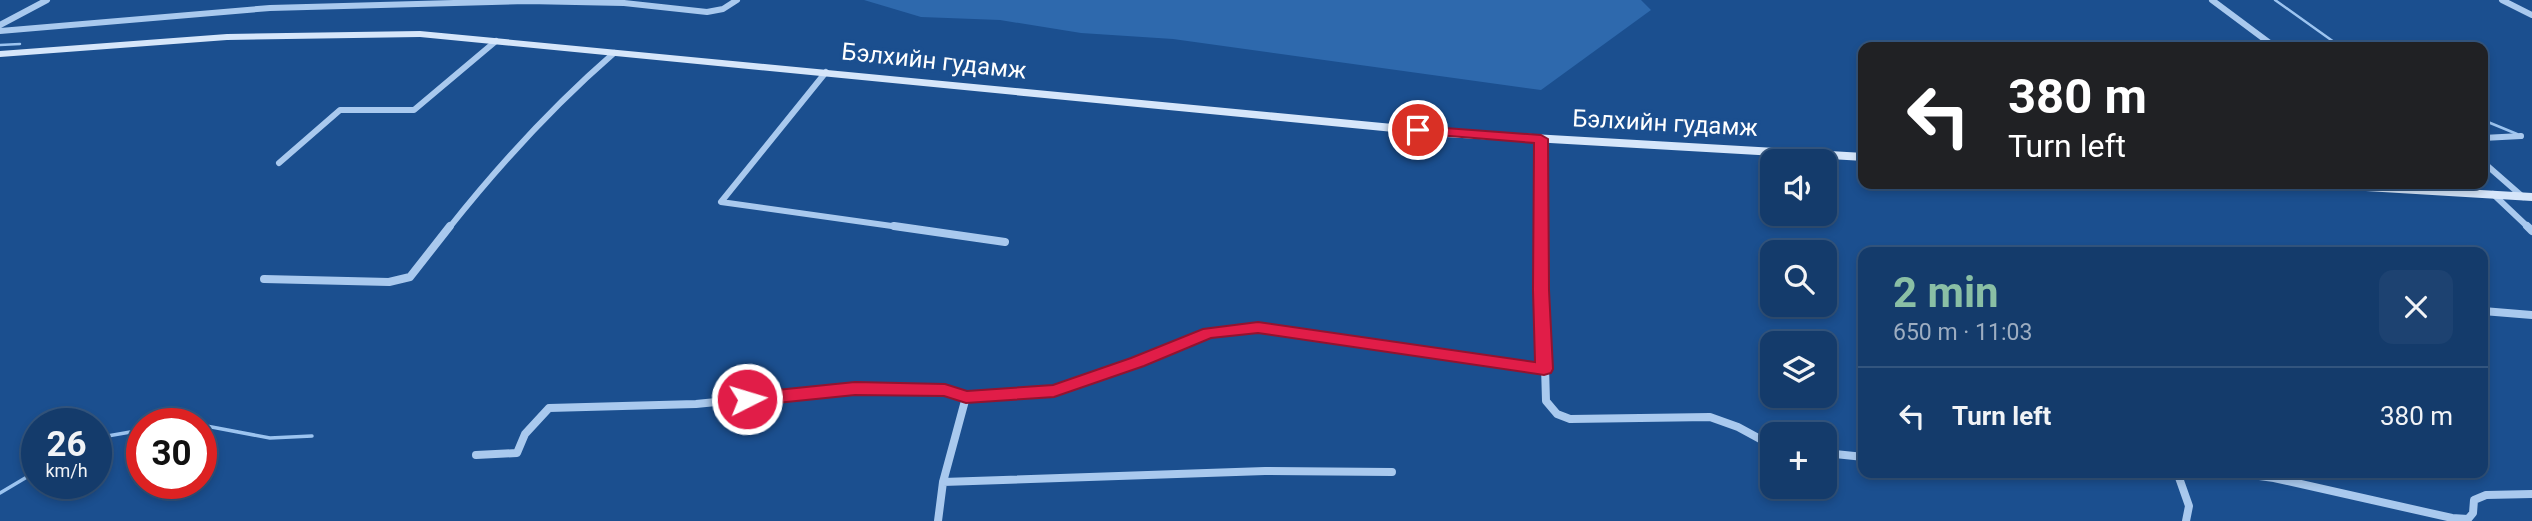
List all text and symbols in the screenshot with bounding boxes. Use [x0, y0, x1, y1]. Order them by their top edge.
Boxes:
street label: Бэлхийн гудамж [840, 37, 1028, 85]
text: 380 m [2008, 68, 2147, 125]
icon: left [1893, 70, 1984, 161]
pin [1388, 100, 1448, 160]
street label: Бэлхийн гудамж [1572, 104, 1759, 142]
icon: arrive [1399, 111, 1437, 149]
text: Turn left [2008, 127, 2126, 165]
map controls [1760, 149, 1837, 499]
button: sound [1760, 149, 1837, 226]
button: search [1760, 240, 1837, 317]
text: 2 min [1893, 268, 1999, 317]
button: close [2379, 270, 2453, 344]
text: 650 m · 11:03 [1893, 319, 2032, 346]
button: layers [1760, 331, 1837, 408]
position arrow [710, 362, 784, 436]
icon: left [1893, 397, 1931, 435]
text: Turn left [1952, 401, 2051, 431]
text: 380 m [2380, 401, 2453, 431]
speed limit sign: 30 [126, 408, 217, 499]
button: + [1760, 422, 1837, 499]
text: 26 [46, 424, 87, 465]
text: km/h [45, 460, 88, 481]

